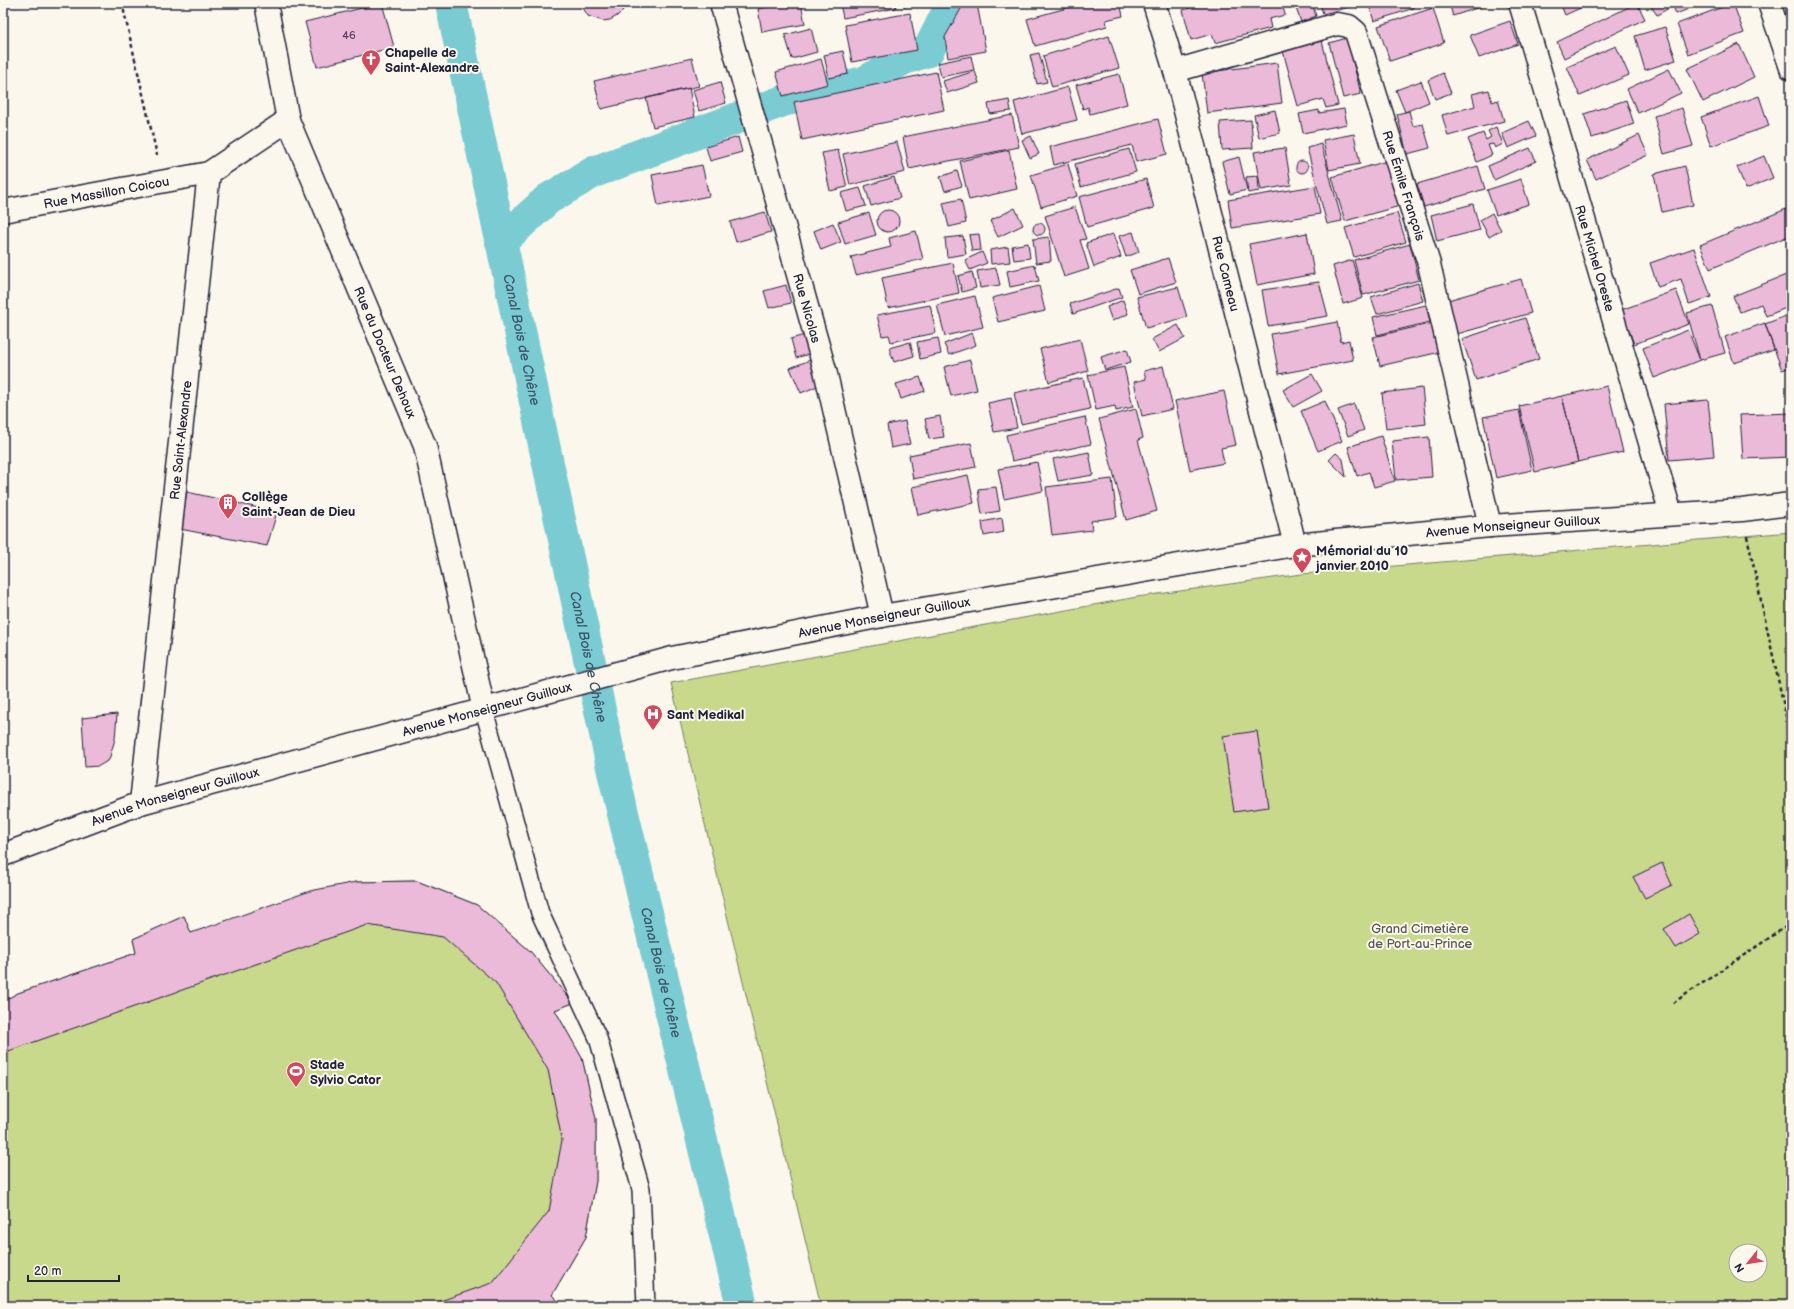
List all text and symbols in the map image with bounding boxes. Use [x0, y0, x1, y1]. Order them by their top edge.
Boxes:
house number: 46 [342, 29, 356, 42]
place label: Chapelle de Saint-Alexandre [385, 45, 480, 76]
church icon: Chapelle de Saint-Alexandre [360, 48, 382, 76]
street label: Rue Émile François [1379, 129, 1428, 243]
street label: Rue Massillon Coicou [42, 174, 171, 212]
street label: Rue Michel Oreste [1571, 203, 1618, 314]
street label: Rue Cameau [1208, 234, 1243, 313]
water label: Canal Bois de Chêne [499, 272, 544, 407]
street label: Rue Nicolas [789, 272, 824, 345]
street label: Rue du Docteur Dehoux [350, 284, 419, 421]
street label: Rue Saint-Alexandre [167, 379, 196, 501]
place label: Collège Saint-Jean de Dieu [242, 489, 355, 520]
building icon: Collège Saint-Jean de Dieu [217, 492, 239, 520]
street label: Avenue Monseigneur Guilloux [1425, 512, 1601, 541]
place label: Mémorial du 10 janvier 2010 [1315, 543, 1408, 574]
place icon: Mémorial du 10 janvier 2010 [1291, 546, 1313, 574]
water label: Canal Bois de Chêne [566, 589, 610, 724]
street label: Avenue Monseigneur Guilloux [797, 594, 972, 642]
street label: Avenue Monseigneur Guilloux [401, 679, 574, 740]
hospital icon: Sant Medikal [642, 703, 664, 731]
place label: Sant Medikal [667, 707, 744, 723]
street label: Avenue Monseigneur Guilloux [89, 764, 261, 830]
water label: Canal Bois de Chêne [637, 905, 685, 1040]
park label: Grand Cimetière de Port-au-Prince [1368, 921, 1473, 952]
place label: Stade Sylvio Cator [310, 1057, 382, 1088]
sports icon: Stade Sylvio Cator [285, 1060, 307, 1088]
north arrow [1728, 1243, 1768, 1283]
scale bar [28, 1257, 119, 1283]
text: N [1732, 1261, 1747, 1275]
text: 20 m [34, 1264, 61, 1279]

